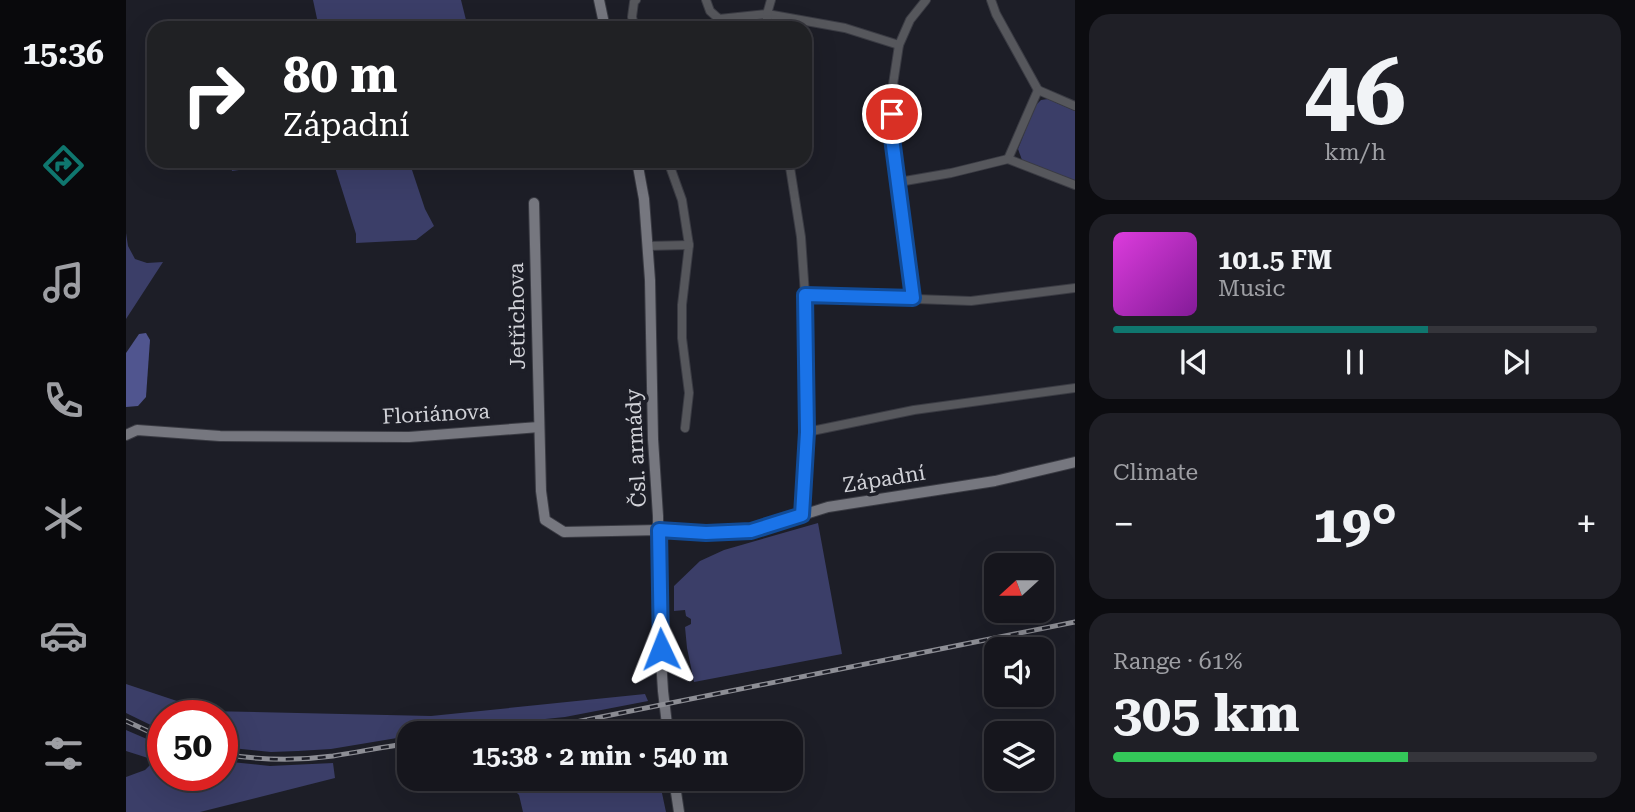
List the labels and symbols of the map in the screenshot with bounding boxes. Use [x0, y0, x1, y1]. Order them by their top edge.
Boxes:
pin [862, 84, 922, 144]
street label: Jetřichova [504, 262, 530, 370]
street label: Čsl. armády [620, 387, 651, 508]
street label: Floriánova [382, 399, 491, 429]
street label: Západní [841, 461, 927, 497]
north arrow [984, 553, 1054, 623]
position arrow [624, 612, 698, 686]
speed limit sign: 50 [147, 700, 238, 791]

